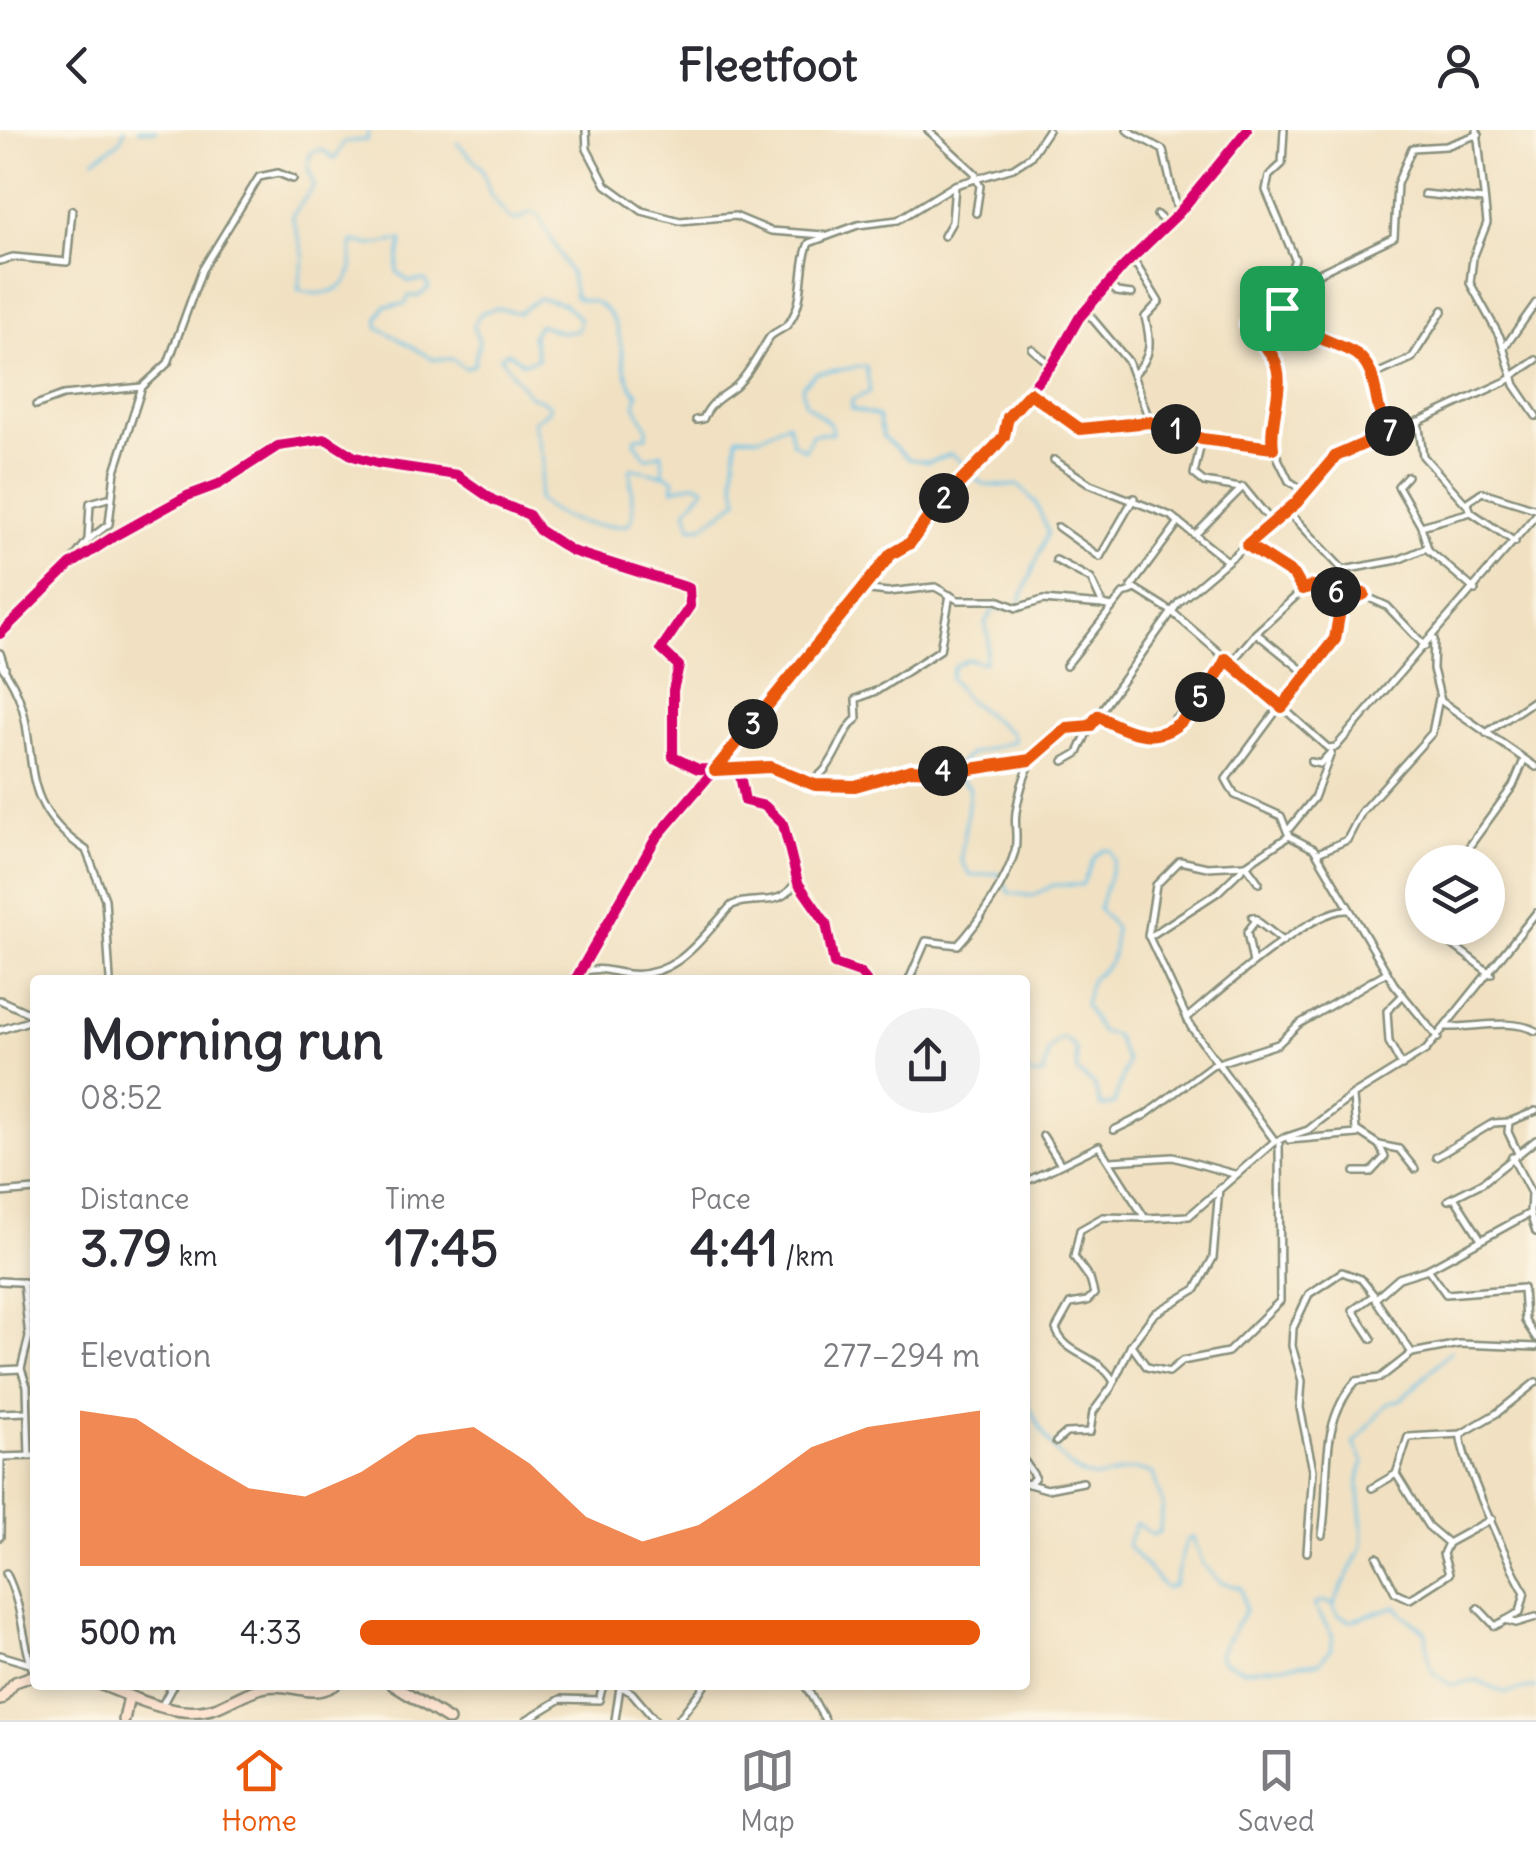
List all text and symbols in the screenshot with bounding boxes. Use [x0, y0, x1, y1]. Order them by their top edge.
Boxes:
text: Fleetfoot [679, 37, 857, 93]
icon: back [50, 38, 105, 93]
icon: person [1431, 38, 1486, 93]
pin [1240, 266, 1325, 351]
icon: arrive [1255, 281, 1310, 336]
pin: 1 [1151, 404, 1201, 454]
pin: 7 [1365, 406, 1415, 456]
text: 1 [1170, 411, 1182, 447]
text: 7 [1383, 413, 1397, 449]
pin: 2 [919, 473, 969, 523]
text: 2 [936, 480, 952, 516]
pin: 6 [1311, 567, 1361, 617]
text: 6 [1328, 574, 1344, 610]
pin: 5 [1175, 672, 1225, 722]
text: 5 [1192, 679, 1208, 715]
pin: 3 [728, 699, 778, 749]
text: 3 [745, 706, 761, 742]
pin: 4 [918, 746, 968, 796]
text: 4 [935, 753, 951, 789]
map controls [1405, 845, 1505, 945]
button: layers [1405, 845, 1505, 945]
text: Morning run [80, 1005, 384, 1074]
button: share [875, 1008, 980, 1113]
text: 08:52 [80, 1077, 163, 1118]
text: Distance [80, 1181, 189, 1217]
text: Time [385, 1181, 446, 1217]
text: Pace [690, 1181, 751, 1217]
text: 3.79 [80, 1217, 172, 1280]
text: 17:45 [385, 1217, 498, 1280]
text: 4:41 [690, 1217, 778, 1280]
text: km [172, 1238, 218, 1274]
text: /km [778, 1238, 834, 1274]
text: Elevation [80, 1335, 211, 1376]
text: 277–294 m [823, 1335, 980, 1376]
text: 500 m [80, 1612, 176, 1653]
text: 4:33 [240, 1612, 302, 1653]
tab: Home [221, 1743, 297, 1839]
tab: Map [740, 1743, 795, 1839]
tab: Saved [1238, 1743, 1315, 1839]

